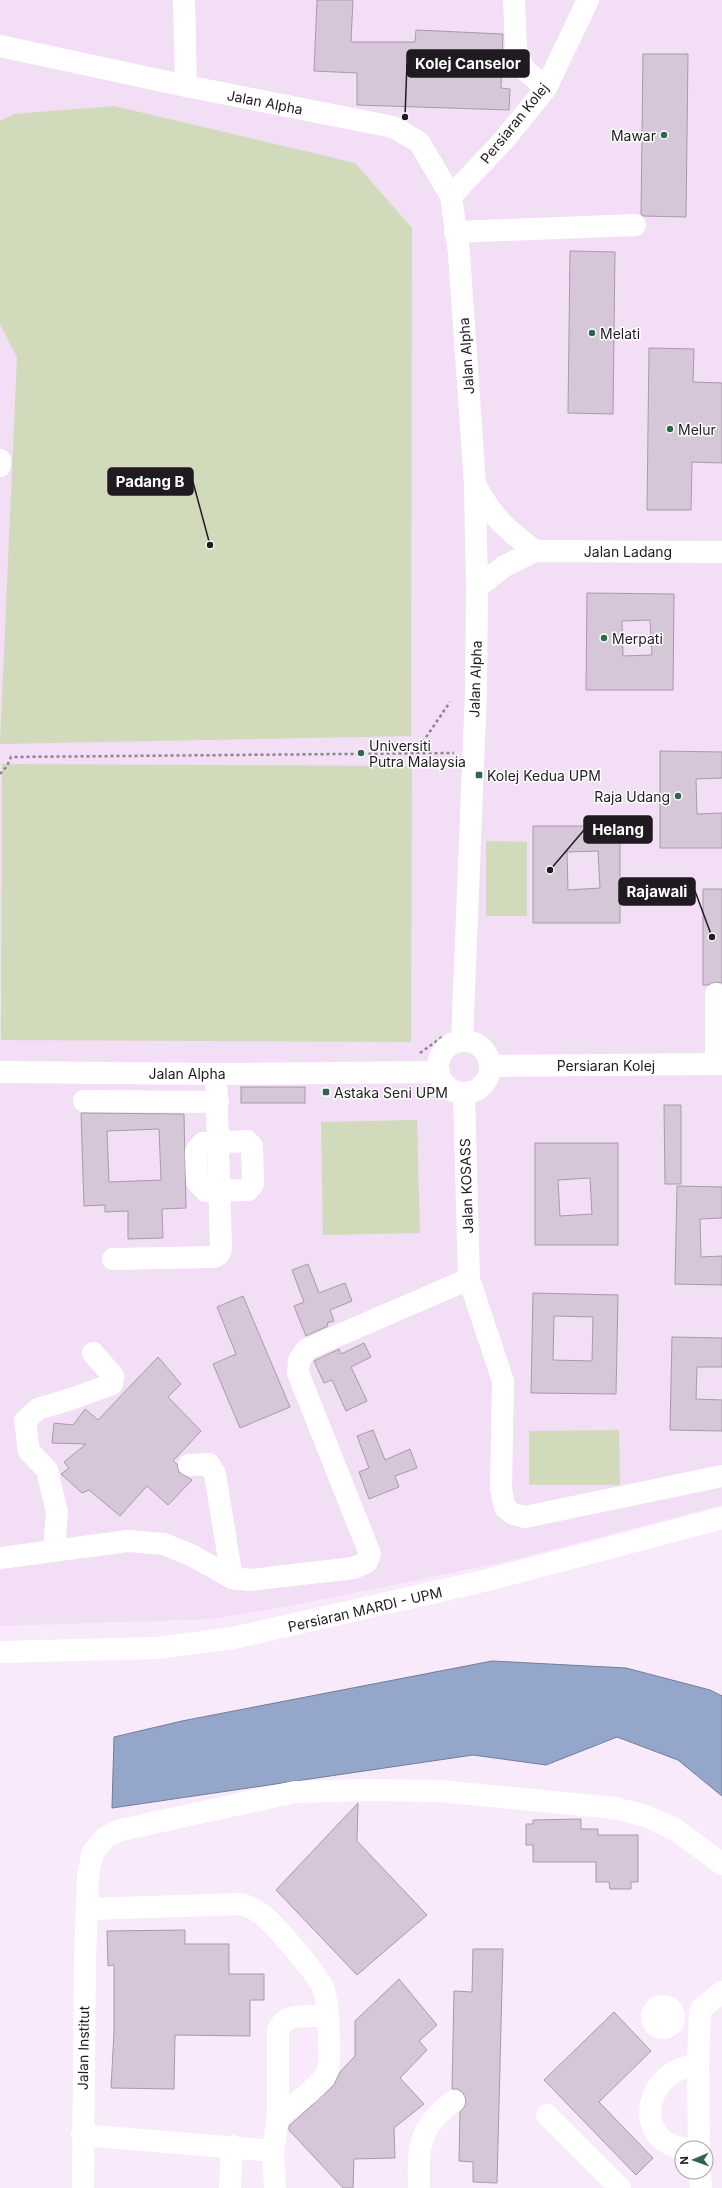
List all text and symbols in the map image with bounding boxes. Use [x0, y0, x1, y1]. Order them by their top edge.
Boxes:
callout: Kolej Canselor [407, 50, 529, 77]
text: Kolej Canselor [415, 54, 521, 73]
street label: Persiaran Kolej [476, 79, 552, 167]
street label: Jalan Alpha [226, 86, 304, 118]
place label: Mawar [611, 127, 656, 144]
marker: Mawar [659, 130, 669, 140]
street label: Jalan Alpha [455, 317, 477, 395]
place label: Melati [600, 325, 640, 342]
marker: Melati [587, 328, 597, 338]
place label: Melur [678, 421, 716, 438]
marker: Melur [665, 424, 675, 434]
callout: Padang B [108, 468, 193, 495]
text: Padang B [116, 472, 184, 491]
street label: Jalan Ladang [584, 543, 672, 560]
place label: Merpati [612, 630, 663, 647]
marker: Merpati [599, 633, 609, 643]
street label: Jalan Alpha [465, 640, 485, 718]
place label: Universiti Putra Malaysia [369, 737, 466, 770]
marker: Universiti Putra Malaysia [356, 748, 366, 758]
place label: Kolej Kedua UPM [487, 767, 601, 784]
marker: Kolej Kedua UPM [474, 770, 484, 780]
place label: Raja Udang [594, 788, 670, 805]
marker: Raja Udang [673, 791, 683, 801]
callout: Helang [584, 816, 652, 843]
text: Helang [592, 820, 644, 839]
callout: Rajawali [619, 878, 695, 905]
text: Rajawali [627, 882, 687, 901]
street label: Persiaran Kolej [557, 1057, 655, 1074]
street label: Jalan Alpha [148, 1065, 226, 1082]
place label: Astaka Seni UPM [334, 1084, 448, 1101]
marker: Astaka Seni UPM [321, 1087, 331, 1097]
street label: Jalan KOSASS [456, 1138, 476, 1234]
street label: Persiaran MARDI - UPM [286, 1583, 444, 1635]
street label: Jalan Institut [74, 2005, 92, 2090]
north arrow [674, 2140, 714, 2180]
text: N [677, 2156, 691, 2165]

